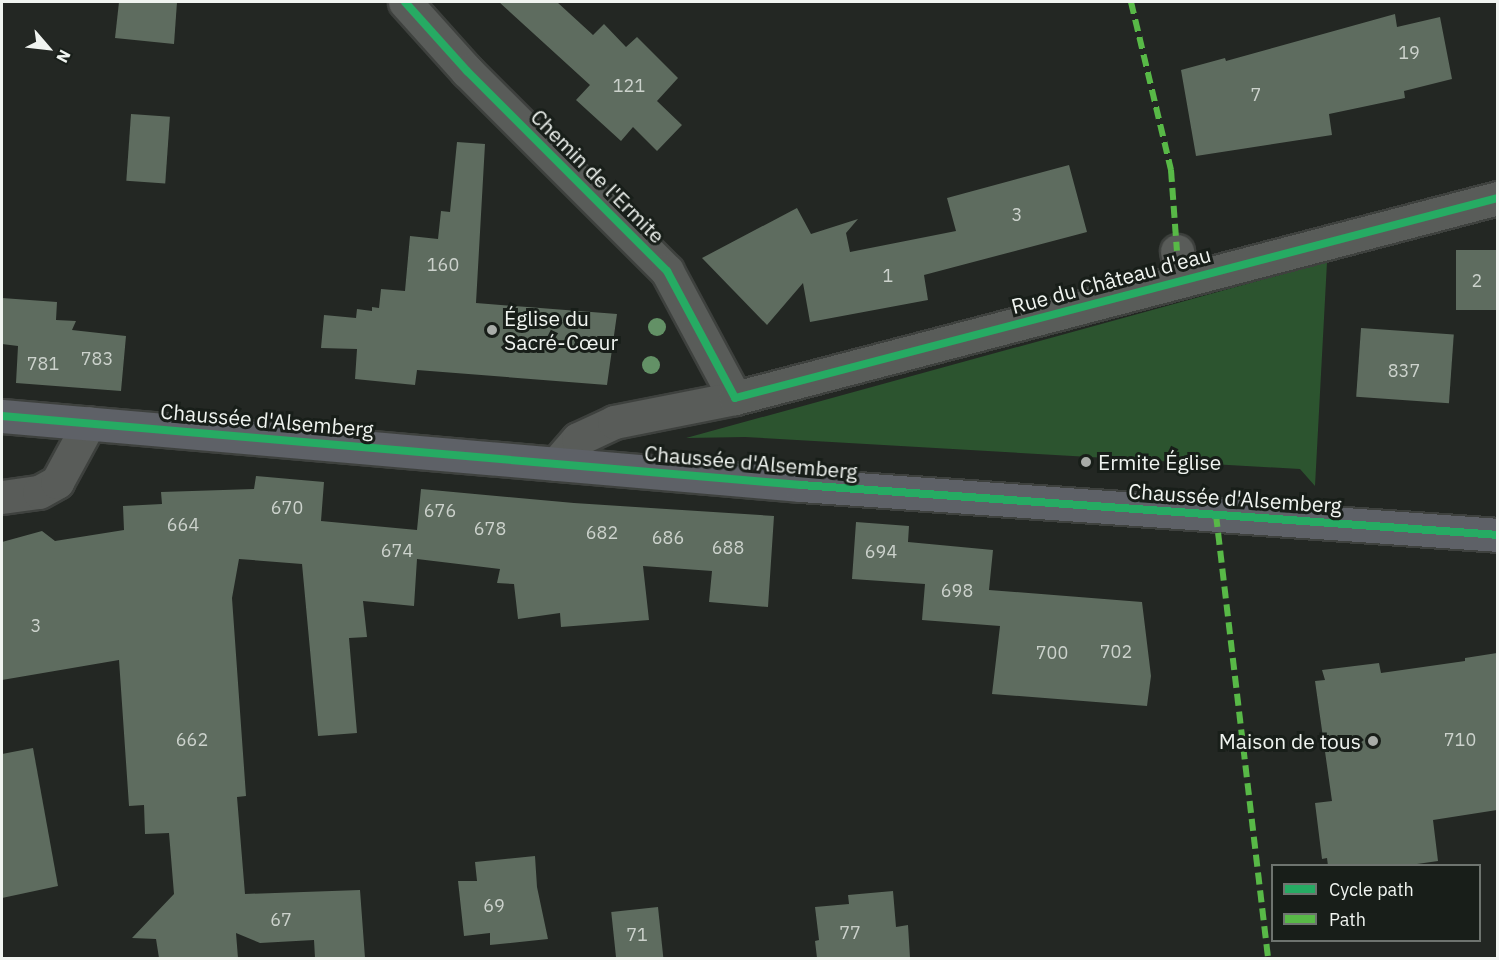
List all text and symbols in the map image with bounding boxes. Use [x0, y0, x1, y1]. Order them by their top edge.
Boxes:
north arrow [18, 18, 78, 78]
house number: 19 [1398, 42, 1420, 64]
text: N [52, 47, 75, 66]
house number: 121 [613, 75, 645, 97]
house number: 7 [1251, 84, 1261, 106]
street label: Chemin de l'Ermite [526, 104, 670, 248]
house number: 3 [1012, 204, 1022, 226]
street label: Rue du Château d'eau [1008, 241, 1214, 319]
house number: 160 [427, 254, 459, 276]
house number: 1 [883, 265, 893, 287]
house number: 2 [1472, 270, 1482, 292]
place label: Église du Sacré-Cœur [504, 305, 618, 355]
marker: Église du Sacré-Cœur [485, 323, 499, 337]
house number: 783 [81, 348, 113, 370]
house number: 781 [27, 353, 59, 375]
house number: 837 [1388, 360, 1420, 382]
street label: Chaussée d'Alsemberg [159, 398, 375, 442]
street label: Chaussée d'Alsemberg [643, 440, 859, 484]
place label: Ermite Église [1098, 449, 1221, 475]
marker: Ermite Église [1079, 455, 1093, 469]
street label: Chaussée d'Alsemberg [1127, 478, 1343, 518]
house number: 670 [271, 497, 303, 519]
house number: 676 [424, 500, 456, 522]
house number: 664 [167, 514, 199, 536]
house number: 678 [474, 518, 506, 540]
house number: 682 [586, 522, 618, 544]
house number: 686 [652, 527, 684, 549]
house number: 688 [712, 537, 744, 559]
house number: 674 [381, 540, 413, 562]
house number: 694 [865, 541, 897, 563]
house number: 698 [941, 580, 973, 602]
house number: 3 [31, 615, 41, 637]
house number: 702 [1100, 641, 1132, 663]
house number: 700 [1036, 642, 1068, 664]
place label: Maison de tous [1219, 728, 1361, 754]
house number: 662 [176, 729, 208, 751]
house number: 710 [1444, 729, 1476, 751]
marker: Maison de tous [1366, 734, 1380, 748]
legend [1271, 864, 1481, 942]
text: Cycle path [1329, 878, 1414, 901]
house number: 69 [483, 895, 505, 917]
text: Path [1329, 908, 1366, 931]
house number: 67 [270, 909, 292, 931]
house number: 77 [839, 922, 861, 944]
house number: 71 [626, 924, 648, 946]

